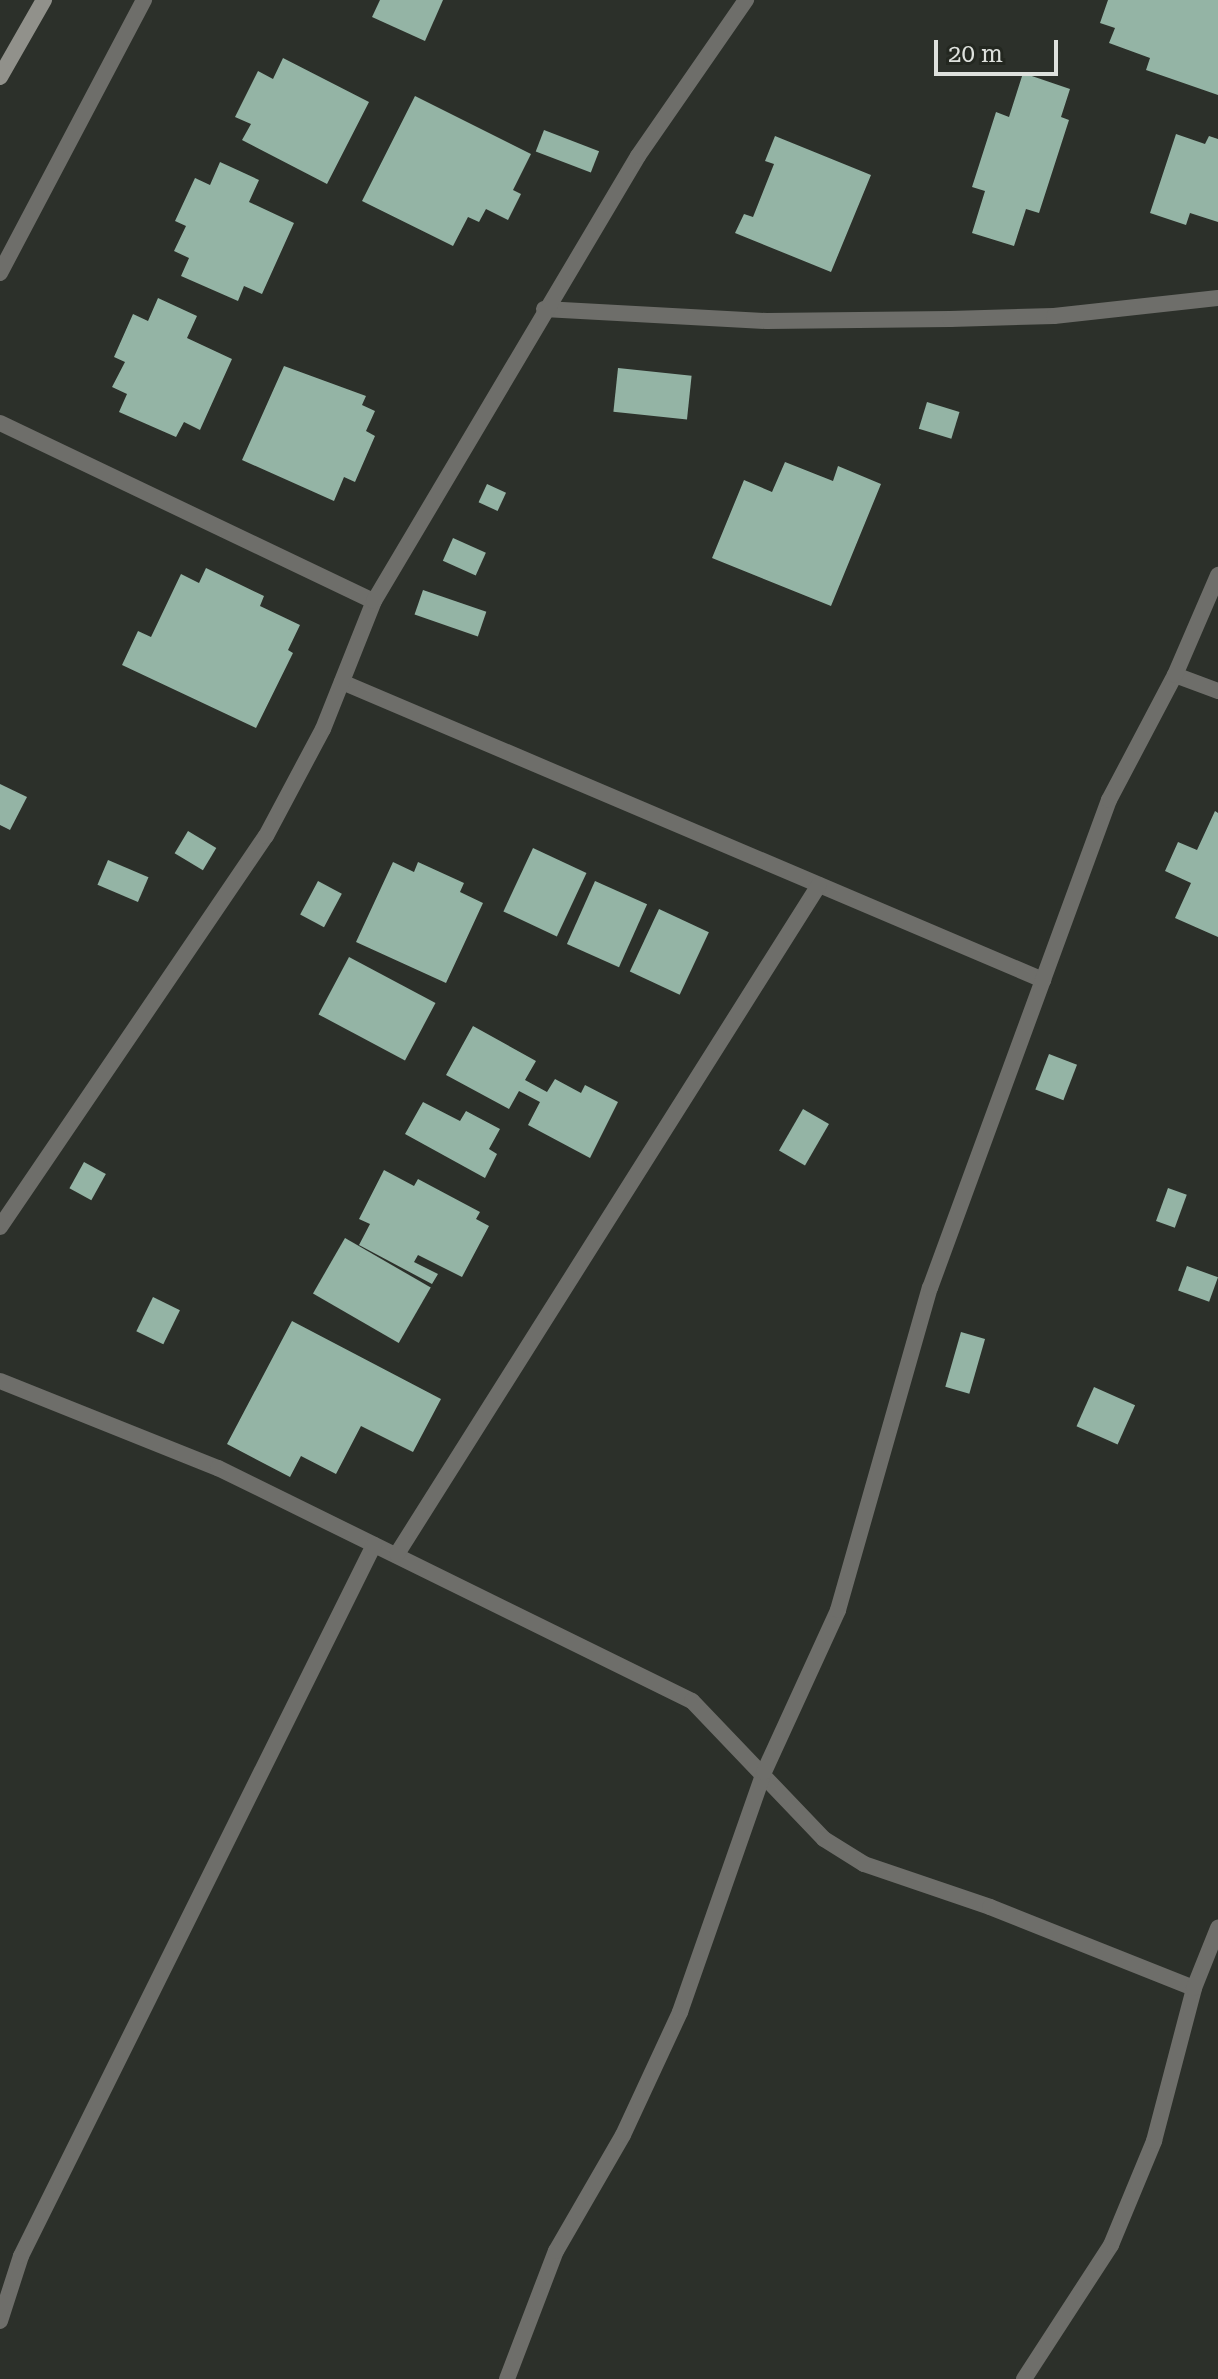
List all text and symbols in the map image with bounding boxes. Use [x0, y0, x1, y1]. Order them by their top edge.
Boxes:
scale bar [938, 24, 1062, 74]
text: 20 m [948, 40, 1003, 68]

